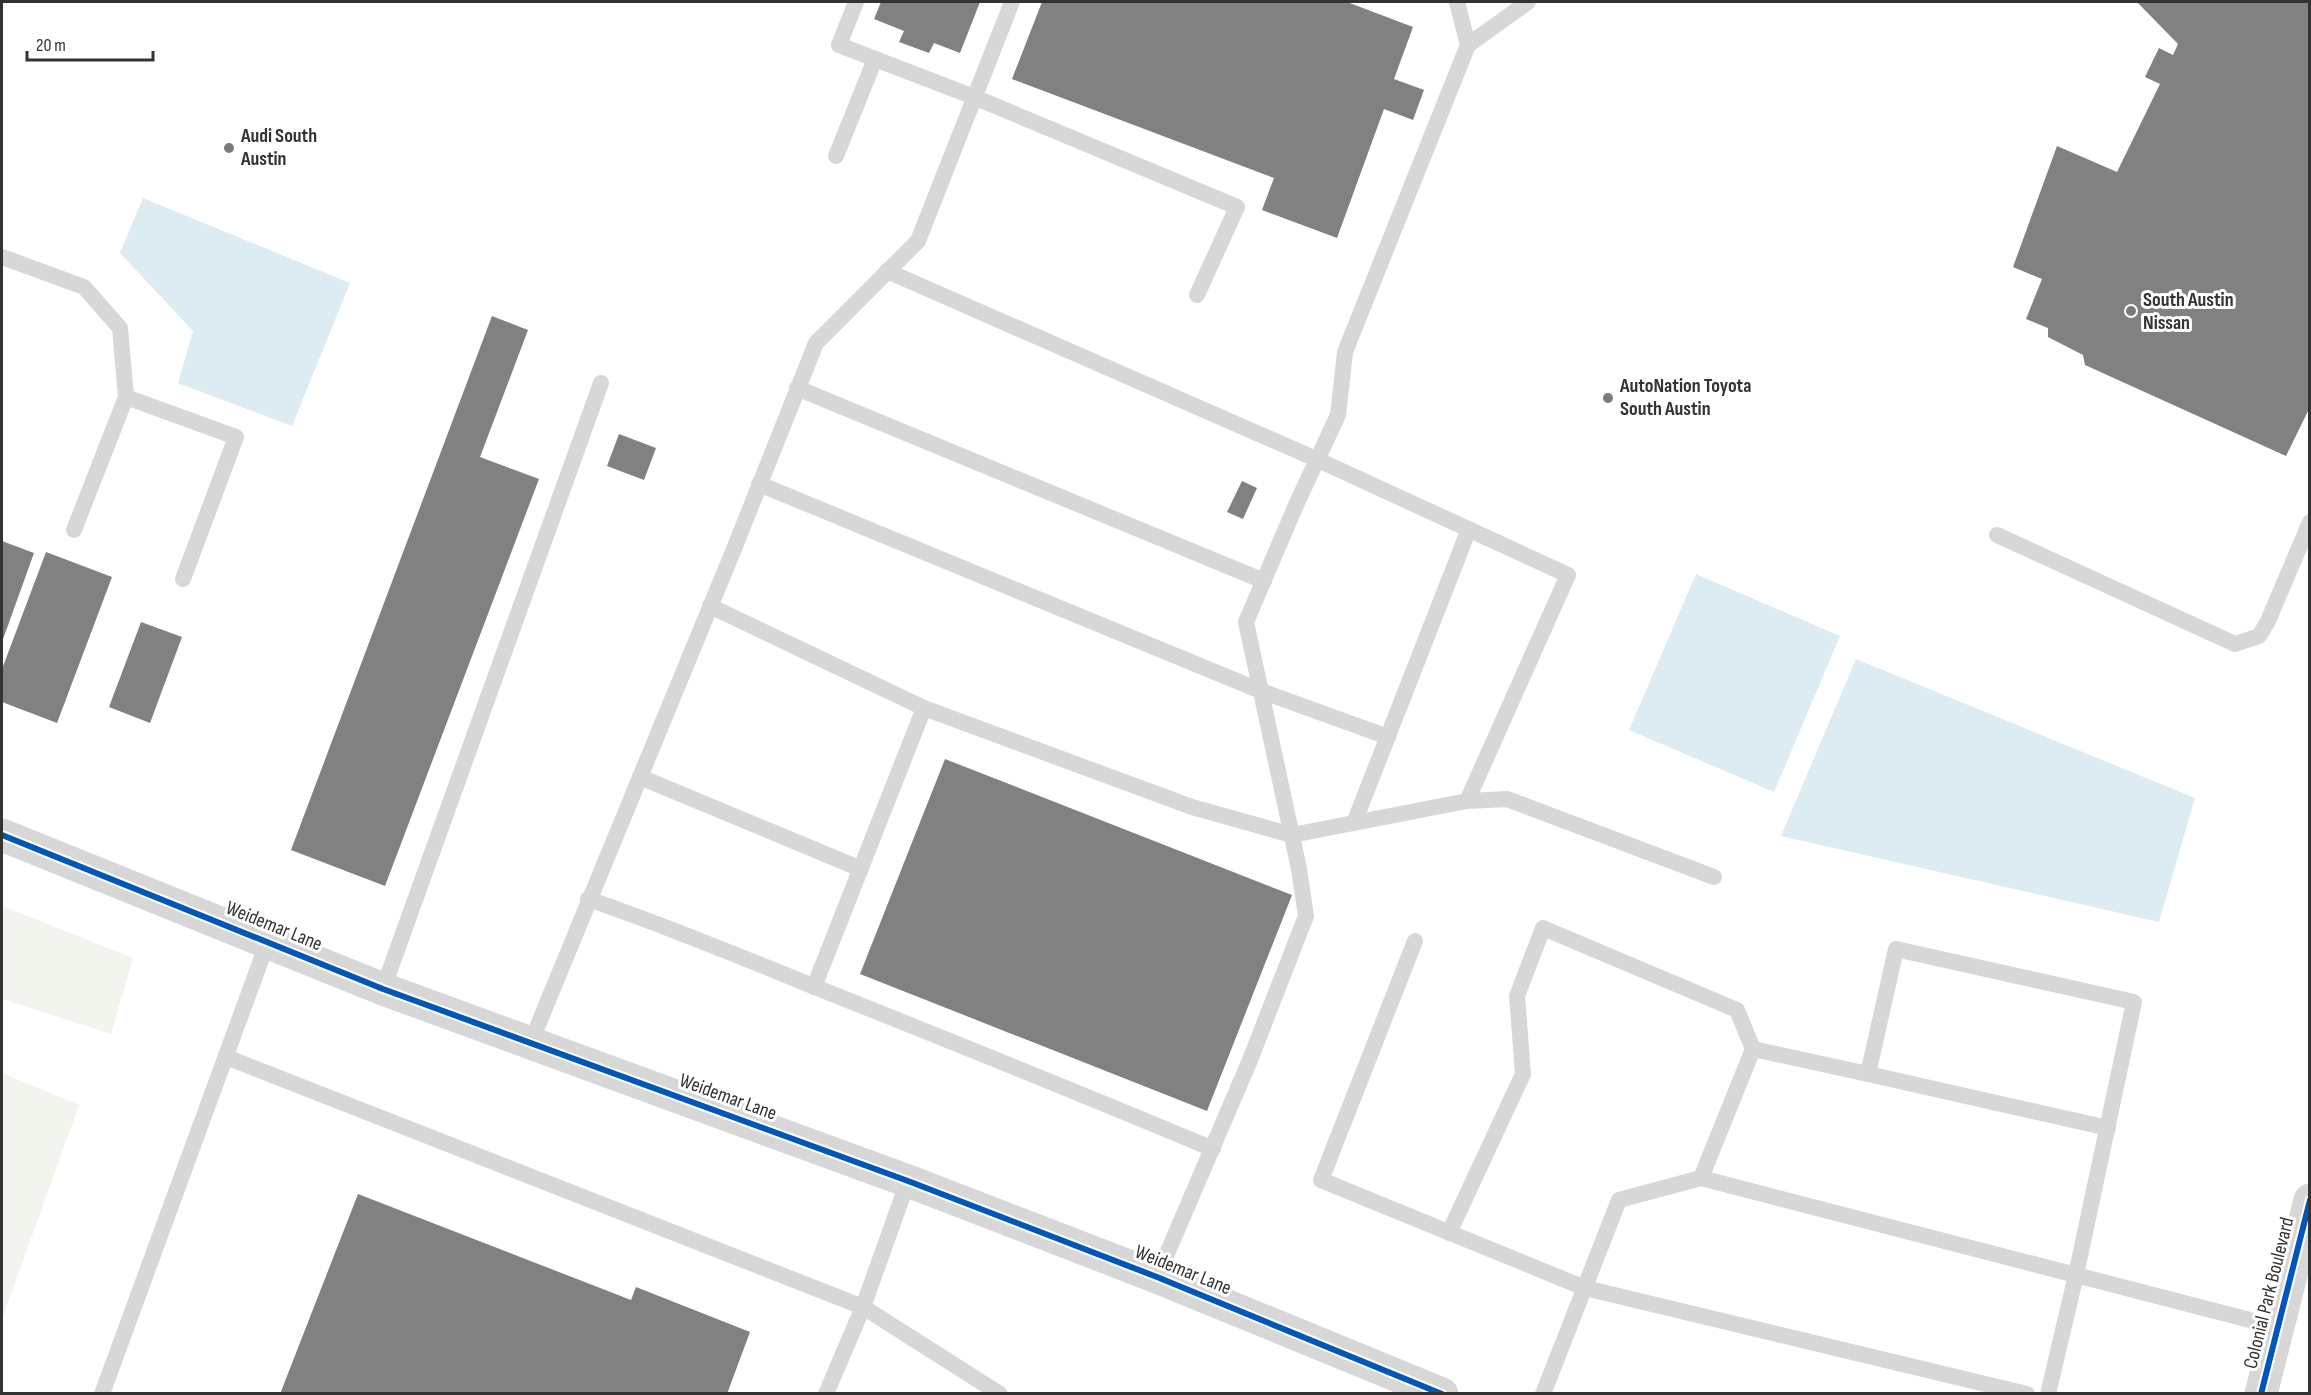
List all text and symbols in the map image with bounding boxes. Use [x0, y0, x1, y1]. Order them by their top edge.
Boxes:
scale bar [27, 24, 153, 62]
text: 20 m [36, 35, 66, 56]
place label: Audi South Austin [240, 124, 317, 171]
marker: Audi South Austin [222, 141, 236, 155]
place label: South Austin Nissan [2143, 288, 2234, 335]
marker: South Austin Nissan [2124, 304, 2138, 318]
place label: AutoNation Toyota South Austin [1619, 374, 1751, 421]
marker: AutoNation Toyota South Austin [1601, 391, 1615, 405]
street label: Weidemar Lane [222, 896, 326, 956]
street label: Weidemar Lane [676, 1068, 780, 1126]
street label: Colonial Park Boulevard [2239, 1215, 2299, 1371]
street label: Weidemar Lane [1131, 1240, 1235, 1300]

